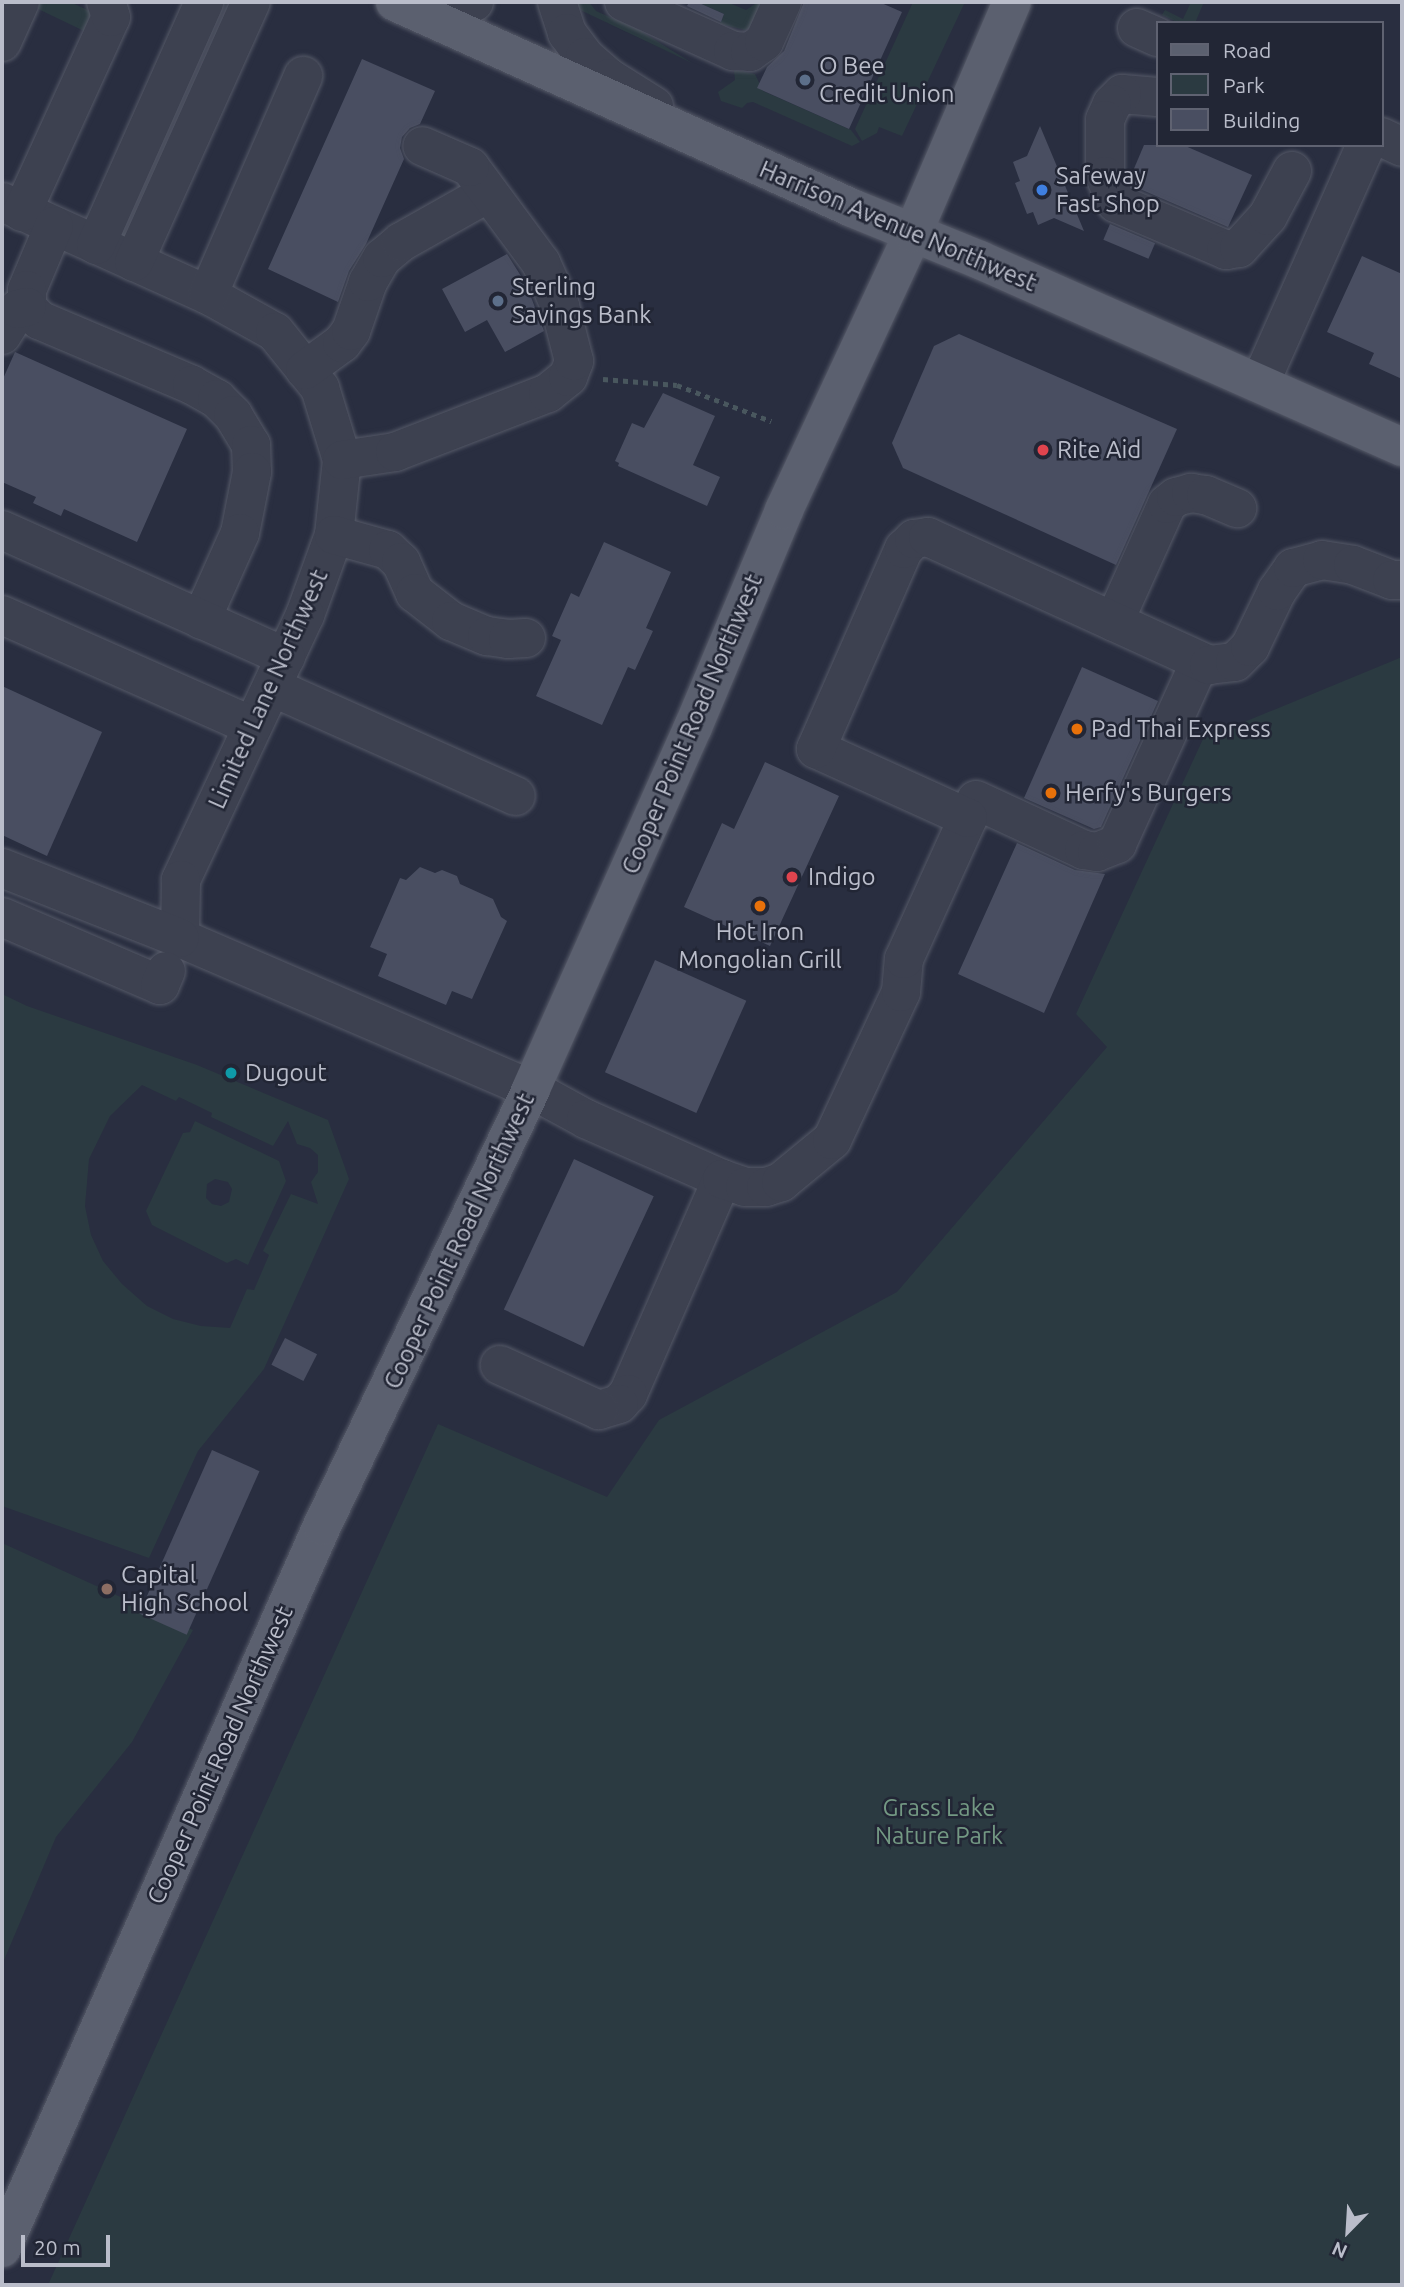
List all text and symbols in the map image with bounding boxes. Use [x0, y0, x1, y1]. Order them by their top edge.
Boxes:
legend [1156, 21, 1383, 147]
text: Road [1223, 38, 1271, 62]
place label: O Bee Credit Union [819, 52, 955, 108]
marker: O Bee Credit Union [797, 72, 813, 88]
text: Park [1223, 73, 1265, 97]
text: Building [1223, 108, 1300, 132]
street label: Harrison Avenue Northwest [755, 154, 1041, 298]
place label: Safeway Fast Shop [1056, 162, 1160, 218]
marker: Safeway Fast Shop [1034, 182, 1050, 198]
place label: Sterling Savings Bank [512, 273, 651, 329]
marker: Sterling Savings Bank [490, 293, 506, 309]
place label: Rite Aid [1057, 436, 1141, 464]
marker: Rite Aid [1035, 442, 1051, 458]
street label: Limited Lane Northwest [202, 565, 334, 813]
street label: Cooper Point Road Northwest [616, 570, 768, 878]
place label: Pad Thai Express [1091, 715, 1271, 743]
marker: Pad Thai Express [1069, 721, 1085, 737]
place label: Herfy's Burgers [1065, 779, 1232, 807]
marker: Herfy's Burgers [1043, 785, 1059, 801]
place label: Indigo [808, 863, 876, 891]
marker: Indigo [782, 867, 802, 887]
marker: Hot Iron Mongolian Grill [752, 898, 768, 914]
place label: Hot Iron Mongolian Grill [678, 918, 842, 974]
place label: Dugout [245, 1059, 327, 1087]
marker: Dugout [223, 1065, 239, 1081]
street label: Cooper Point Road Northwest [378, 1088, 540, 1394]
place label: Capital High School [121, 1561, 248, 1617]
marker: Capital High School [99, 1581, 115, 1597]
street label: Cooper Point Road Northwest [141, 1602, 299, 1908]
park label: Grass Lake Nature Park [875, 1794, 1003, 1850]
north arrow [1313, 2196, 1383, 2266]
scale bar [24, 2220, 114, 2264]
text: 20 m [34, 2235, 81, 2259]
text: N [1329, 2237, 1350, 2263]

